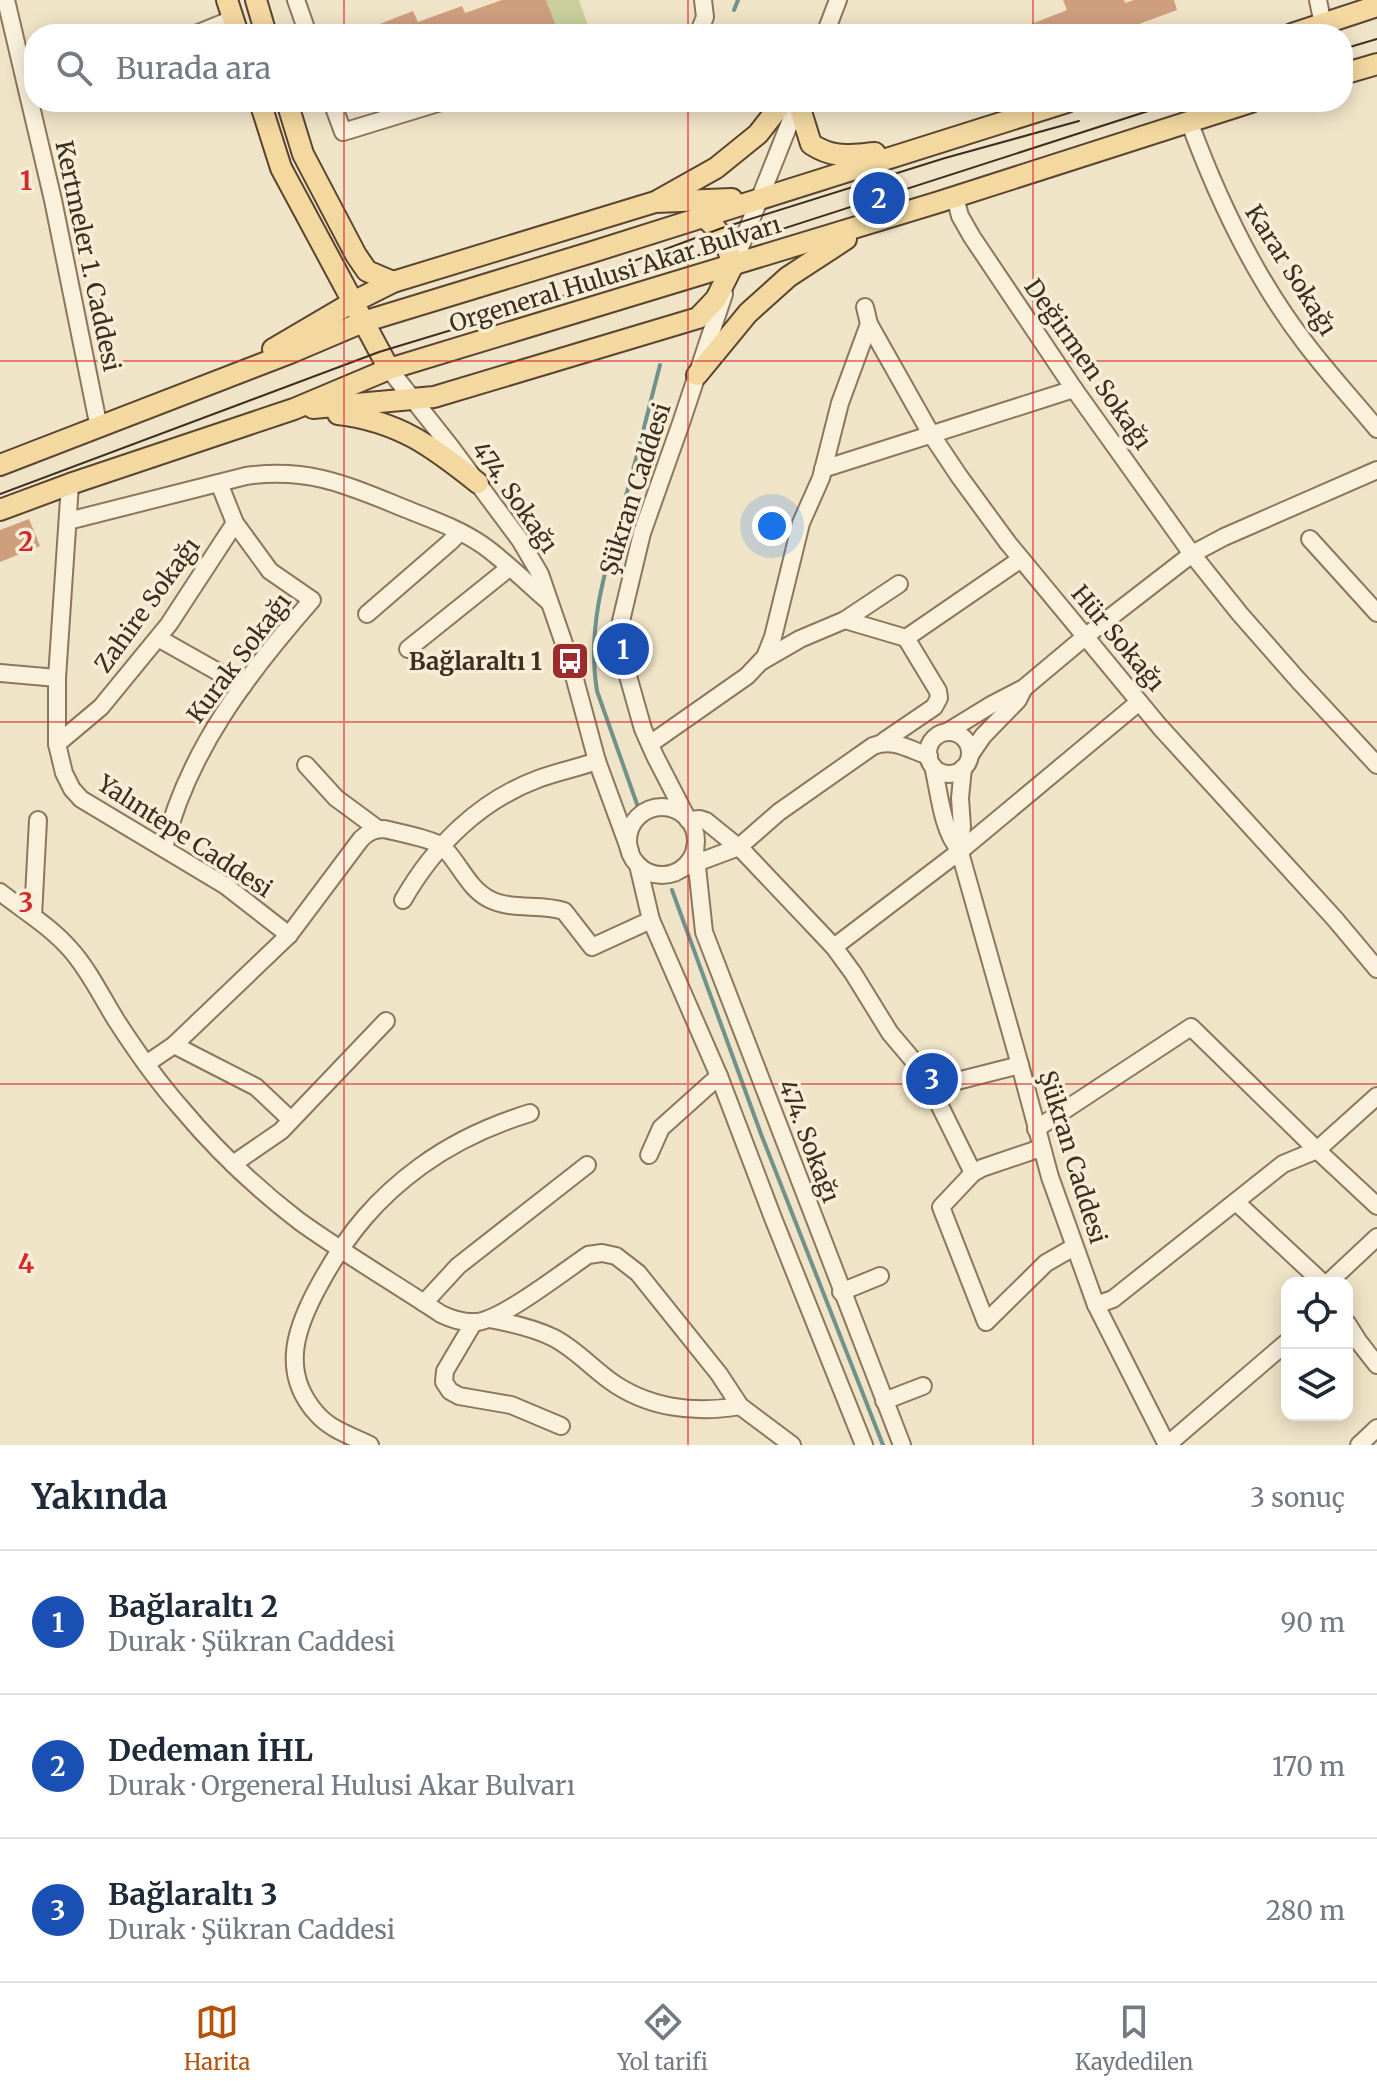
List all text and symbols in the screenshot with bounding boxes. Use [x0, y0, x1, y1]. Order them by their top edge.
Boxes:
search box [24, 24, 1353, 112]
icon: search [52, 46, 96, 90]
text: Burada ara [116, 49, 271, 87]
street label: Kertmeler 1. Caddesi [48, 138, 128, 374]
text: 1 [20, 164, 32, 197]
pin: 2 [853, 168, 905, 228]
street label: Karar Sokağı [1238, 199, 1344, 342]
street label: Orgeneral Hulusi Akar Bulvarı [445, 209, 785, 339]
street label: Değirmen Sokağı [1018, 273, 1159, 456]
street label: Şükran Caddesi [593, 399, 678, 579]
street label: 474. Sokağı [465, 435, 565, 559]
your location [752, 506, 792, 546]
text: 2 [18, 525, 34, 558]
street label: Zahire Sokağı [88, 531, 207, 679]
street label: Hür Sokağı [1065, 579, 1171, 698]
street label: Kurak Sokağı [180, 587, 298, 729]
pin: 1 [597, 619, 649, 679]
bus stop icon: Bağlaraltı 1 [549, 640, 591, 682]
place label: Bağlaraltı 1 [409, 646, 542, 677]
street label: Yalıntepe Caddesi [91, 767, 279, 904]
text: 3 [19, 886, 33, 919]
pin: 3 [906, 1049, 958, 1109]
street label: Şükran Caddesi [1032, 1067, 1114, 1247]
street label: 474. Sokağı [771, 1075, 847, 1207]
text: 4 [18, 1247, 35, 1280]
map controls [1281, 1277, 1353, 1421]
button: locate [1281, 1277, 1353, 1349]
button: layers [1281, 1349, 1353, 1421]
text: Yakında [32, 1476, 168, 1518]
text: 3 sonuç [1250, 1481, 1345, 1514]
text: Bağlaraltı 2 [108, 1587, 278, 1625]
text: 1 [52, 1606, 64, 1639]
text: 90 m [1281, 1606, 1345, 1639]
text: Durak · Şükran Caddesi [108, 1625, 395, 1658]
text: Dedeman İHL [108, 1731, 313, 1769]
text: 2 [50, 1750, 66, 1783]
text: 170 m [1272, 1750, 1345, 1783]
text: Durak · Orgeneral Hulusi Akar Bulvarı [108, 1769, 575, 1802]
text: Bağlaraltı 3 [108, 1875, 278, 1913]
text: 3 [51, 1894, 65, 1927]
text: 280 m [1266, 1894, 1345, 1927]
text: Durak · Şükran Caddesi [108, 1913, 395, 1946]
tab: Harita [184, 2000, 250, 2076]
tab: Yol tarifi [617, 2000, 708, 2076]
tab: Kaydedilen [1075, 2000, 1193, 2076]

